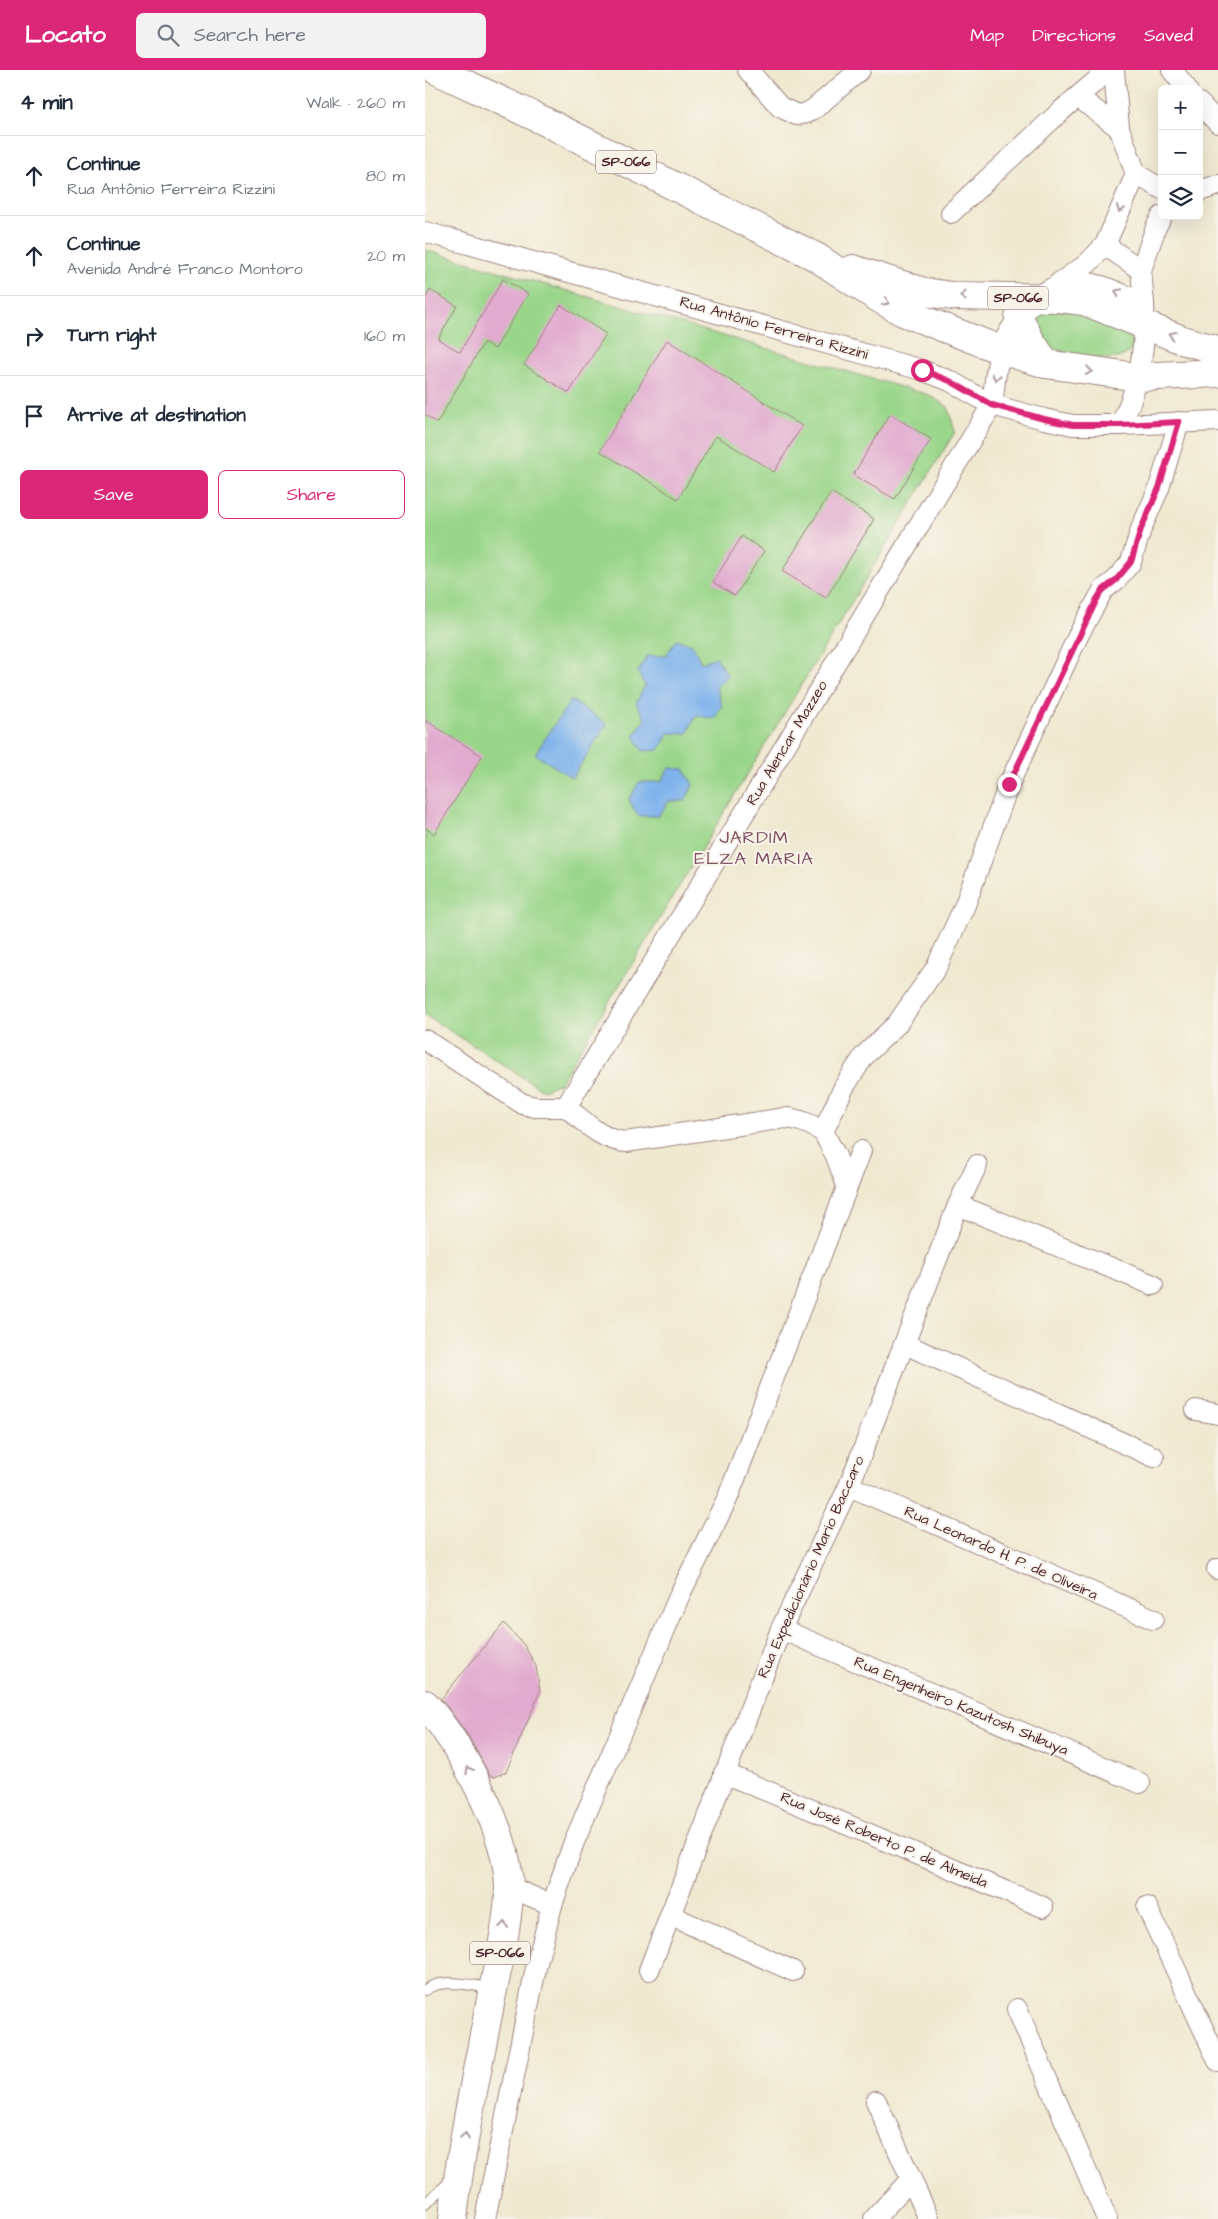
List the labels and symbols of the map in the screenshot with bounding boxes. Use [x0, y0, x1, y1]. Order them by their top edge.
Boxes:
road number: SP-066 [596, 150, 656, 174]
one-way arrow [1116, 204, 1127, 213]
road number: SP-066 [988, 287, 1048, 310]
one-way arrow [1114, 288, 1123, 298]
street label: Rua Antônio Ferreira Rizzini [677, 291, 871, 365]
one-way arrow [959, 291, 967, 302]
one-way arrow [881, 296, 890, 306]
one-way arrow [1168, 331, 1176, 341]
route start [911, 359, 934, 382]
one-way arrow [1085, 365, 1093, 376]
one-way arrow [992, 373, 1002, 382]
street label: Rua Alencar Mazzeo [741, 676, 833, 809]
route end [998, 773, 1021, 796]
district label: JARDIM ELZA MARIA [694, 825, 814, 871]
street label: Rua Expedicionário Mario Baccaro [752, 1452, 870, 1681]
street label: Rua Leonardo H. P. de Oliveira [901, 1501, 1101, 1605]
street label: Rua Engenheiro Kazutosh Shibuya [850, 1651, 1072, 1762]
one-way arrow [466, 1766, 476, 1775]
street label: Rua José Roberto P. de Almeida [777, 1787, 991, 1893]
one-way arrow [498, 1921, 509, 1929]
road number: SP-066 [470, 1942, 530, 1965]
one-way arrow [459, 2132, 470, 2141]

